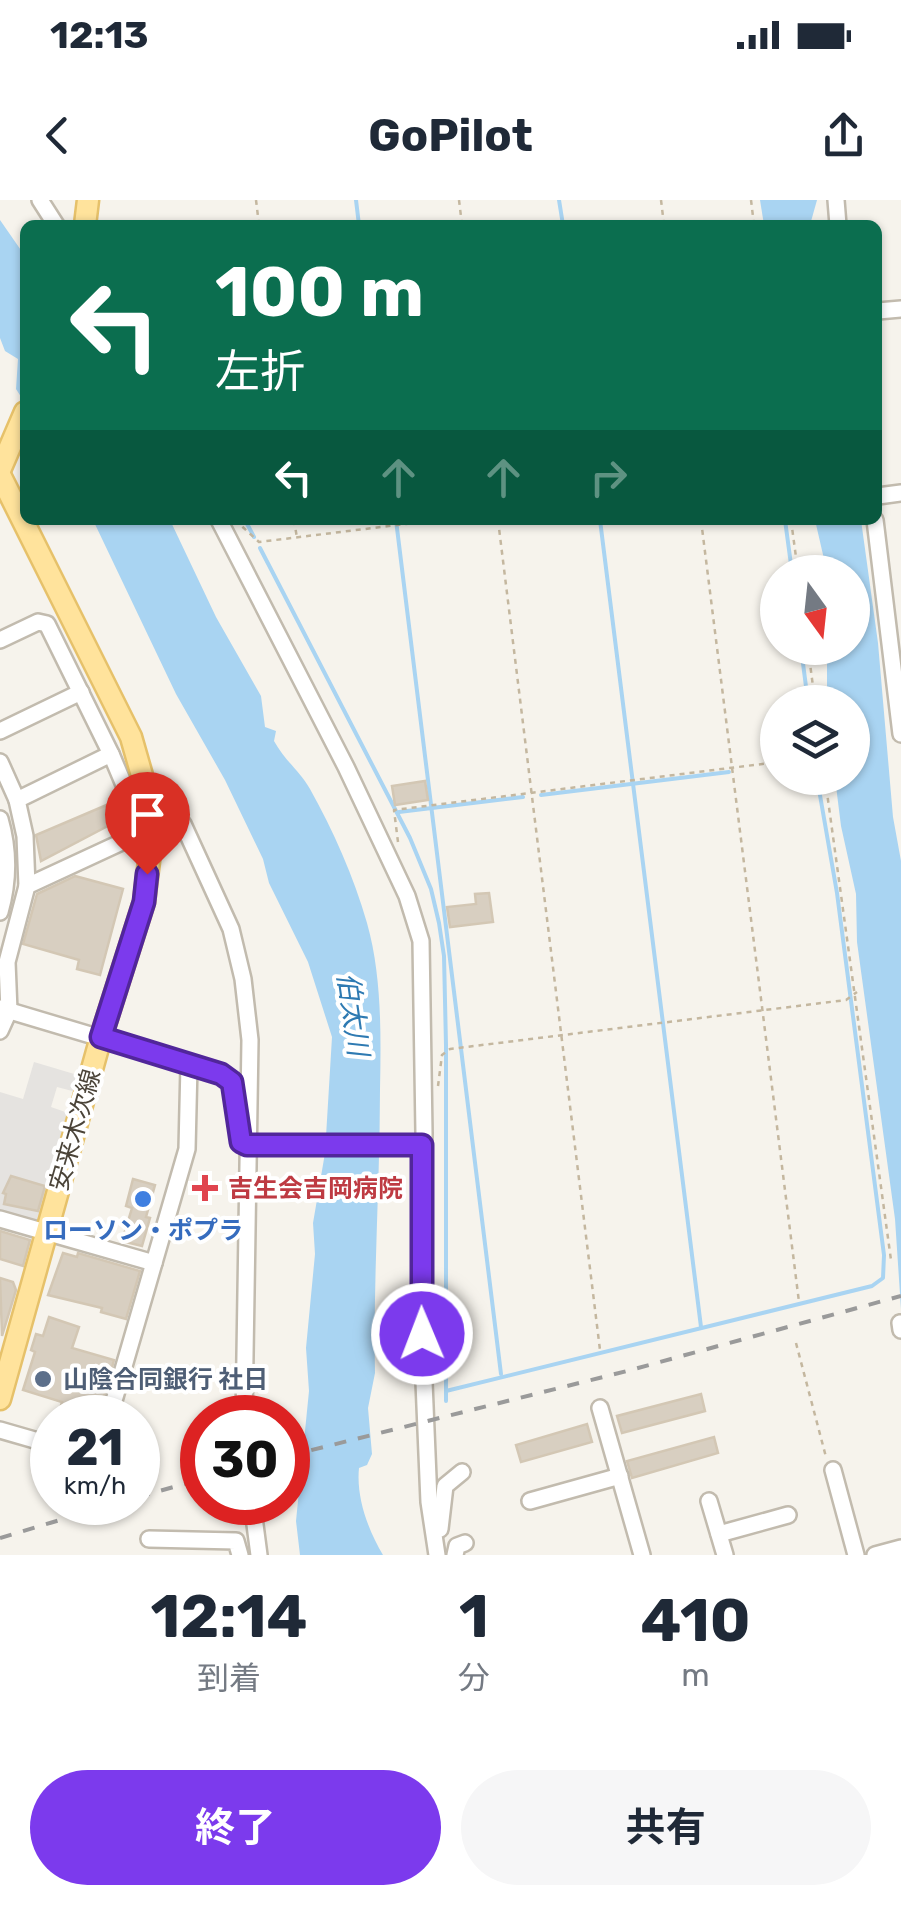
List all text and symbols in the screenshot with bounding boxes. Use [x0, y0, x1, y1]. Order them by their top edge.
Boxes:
text: 12:13 [50, 12, 149, 58]
icon: back [30, 108, 85, 163]
icon: share [816, 108, 871, 163]
text: GoPilot [368, 109, 533, 162]
text: 100 m [215, 251, 424, 334]
icon: left [50, 260, 180, 390]
text: 左折 [215, 345, 305, 398]
icon: left [266, 450, 321, 505]
icon: ahead [371, 450, 426, 505]
icon: ahead [476, 450, 531, 505]
icon: right [581, 450, 636, 505]
north arrow [760, 555, 870, 665]
map controls [760, 555, 870, 795]
button: layers [760, 685, 870, 795]
pin [105, 772, 190, 875]
icon: arrive [120, 787, 175, 842]
water label: 伯太川 [331, 970, 376, 1061]
street label: 安来木次線 [44, 1066, 106, 1194]
place label: 吉生会吉岡病院 [228, 1174, 403, 1203]
marker: 吉生会吉岡病院 [192, 1175, 218, 1201]
marker: ローソン・ポプラ [132, 1188, 154, 1210]
place label: ローソン・ポプラ [43, 1216, 243, 1245]
position arrow [370, 1282, 474, 1386]
place label: 山陰合同銀行 社日 [63, 1365, 268, 1394]
marker: 山陰合同銀行 社日 [32, 1368, 54, 1390]
speed limit sign: 30 [180, 1395, 310, 1525]
text: 21 [66, 1418, 124, 1478]
text: km/h [64, 1471, 126, 1500]
text: 12:14 [150, 1581, 308, 1652]
text: 1 [459, 1581, 489, 1652]
text: 410 [640, 1585, 751, 1656]
text: m [681, 1656, 710, 1694]
text: 到着 [197, 1659, 261, 1697]
text: 分 [458, 1659, 490, 1697]
button: 終了 [30, 1770, 441, 1885]
button: 共有 [461, 1770, 871, 1885]

